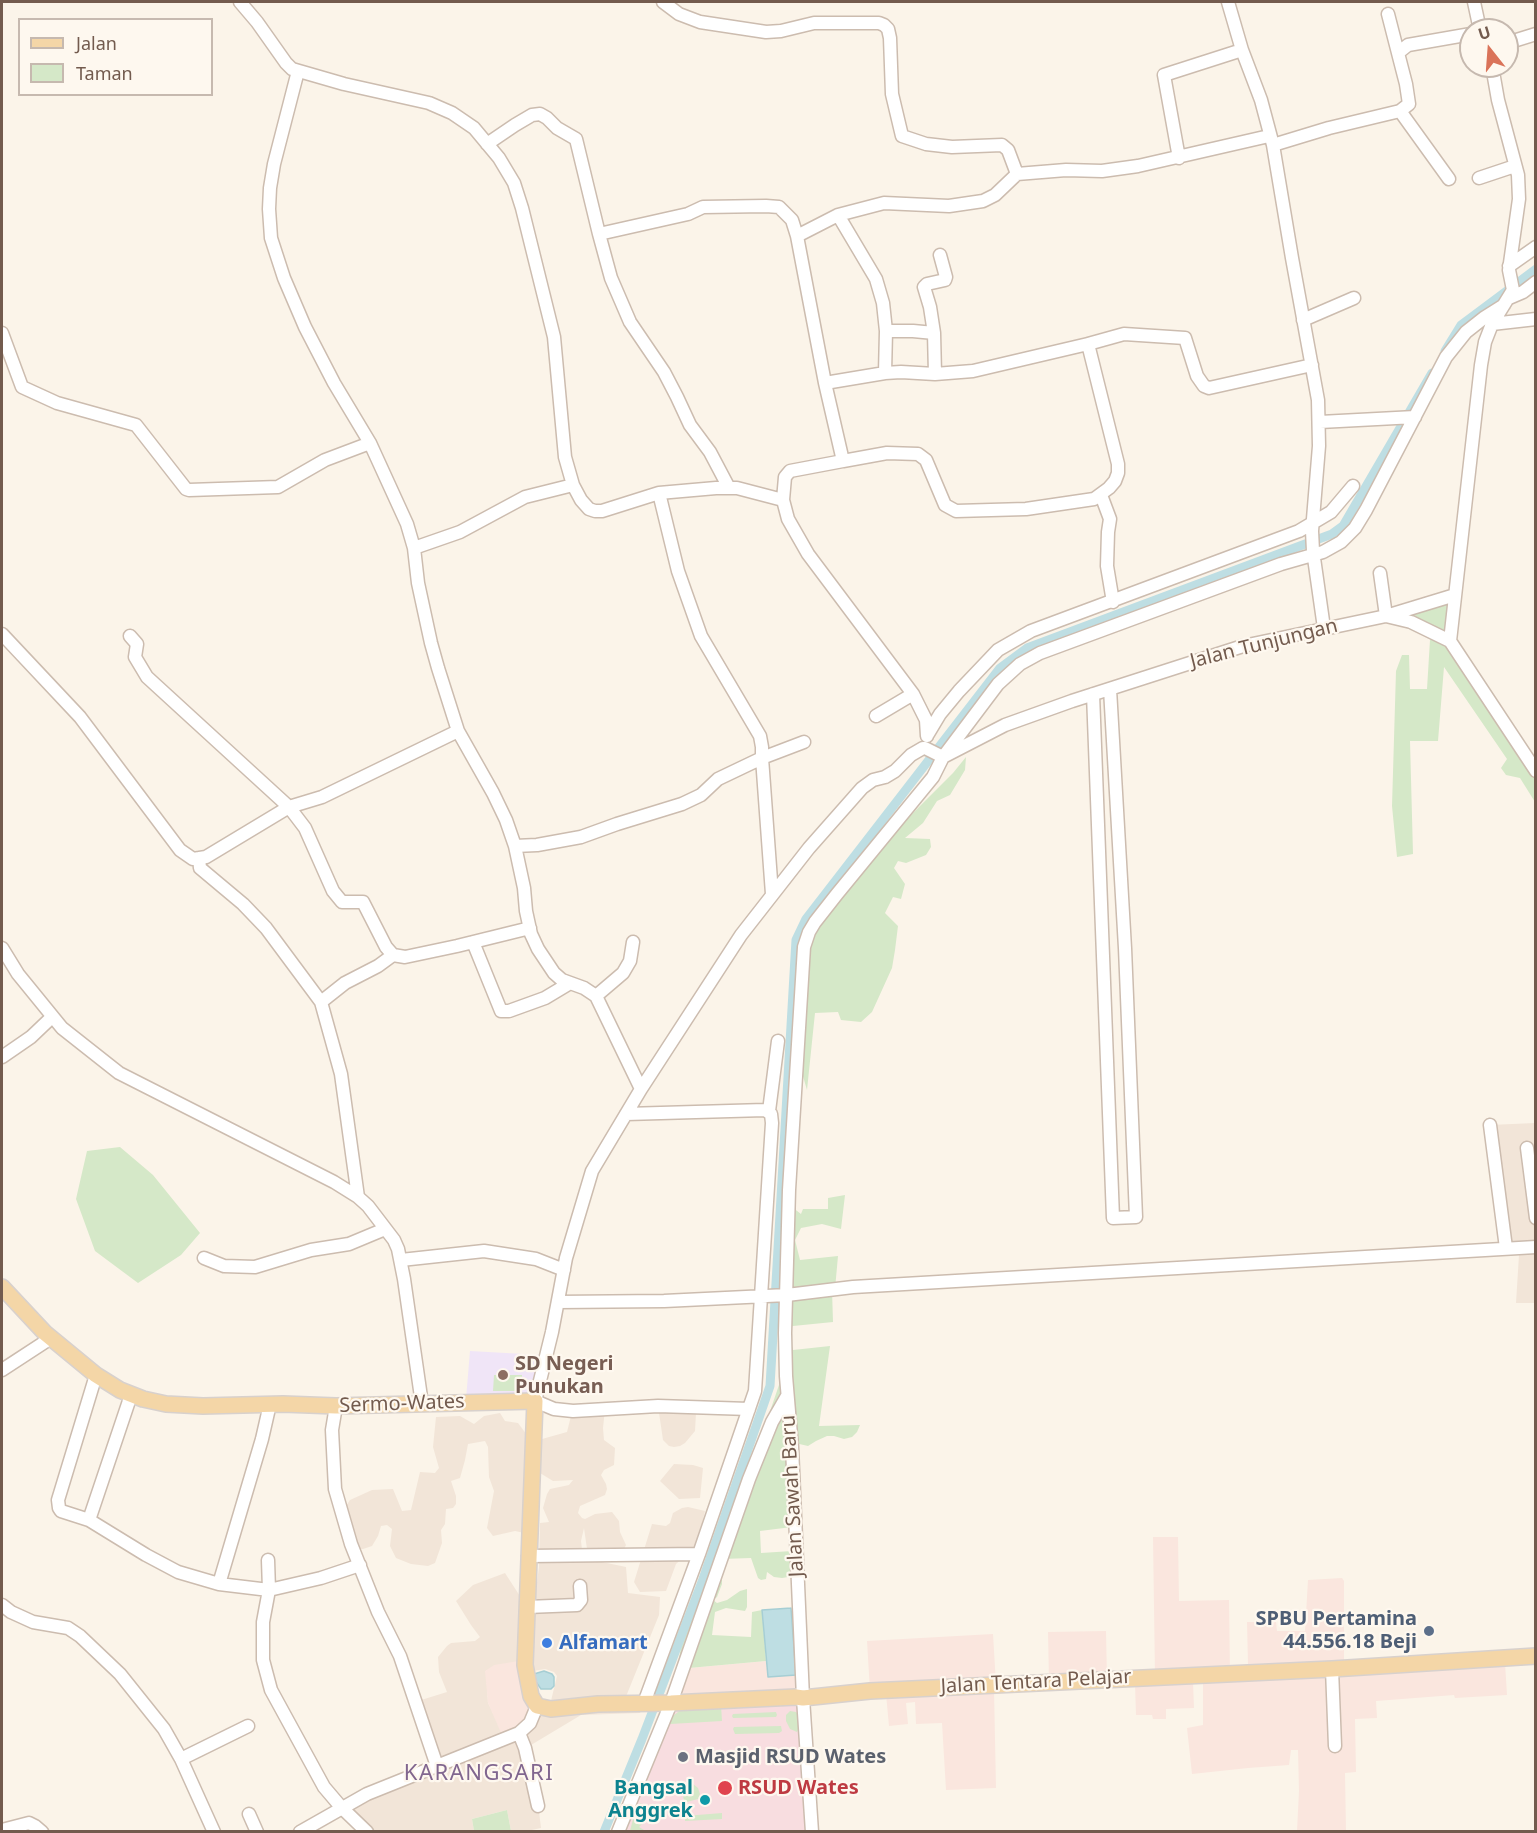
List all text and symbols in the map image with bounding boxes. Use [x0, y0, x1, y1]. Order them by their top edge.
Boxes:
legend [18, 18, 213, 96]
north arrow [1459, 18, 1519, 78]
text: U [1475, 20, 1493, 45]
text: Jalan [76, 31, 117, 55]
text: Taman [76, 61, 133, 85]
street label: Jalan Tunjungan [1188, 614, 1340, 674]
place label: SD Negeri Punukan [515, 1352, 614, 1399]
marker: SD Negeri Punukan [496, 1368, 510, 1382]
street label: Sermo-Wates [339, 1390, 465, 1418]
street label: Jalan Sawah Baru [777, 1414, 809, 1578]
place label: SPBU Pertamina 44.556.18 Beji [1256, 1607, 1417, 1654]
marker: SPBU Pertamina 44.556.18 Beji [1422, 1624, 1436, 1638]
place label: Alfamart [559, 1631, 648, 1655]
marker: Alfamart [540, 1636, 554, 1650]
street label: Jalan Tentara Pelajar [940, 1665, 1132, 1699]
place label: Masjid RSUD Wates [695, 1745, 886, 1769]
marker: Masjid RSUD Wates [676, 1750, 690, 1764]
district label: KARANGSARI [404, 1761, 554, 1787]
place label: Bangsal Anggrek [608, 1776, 693, 1823]
place label: RSUD Wates [738, 1776, 859, 1800]
marker: RSUD Wates [716, 1779, 734, 1797]
marker: Bangsal Anggrek [698, 1793, 712, 1807]

